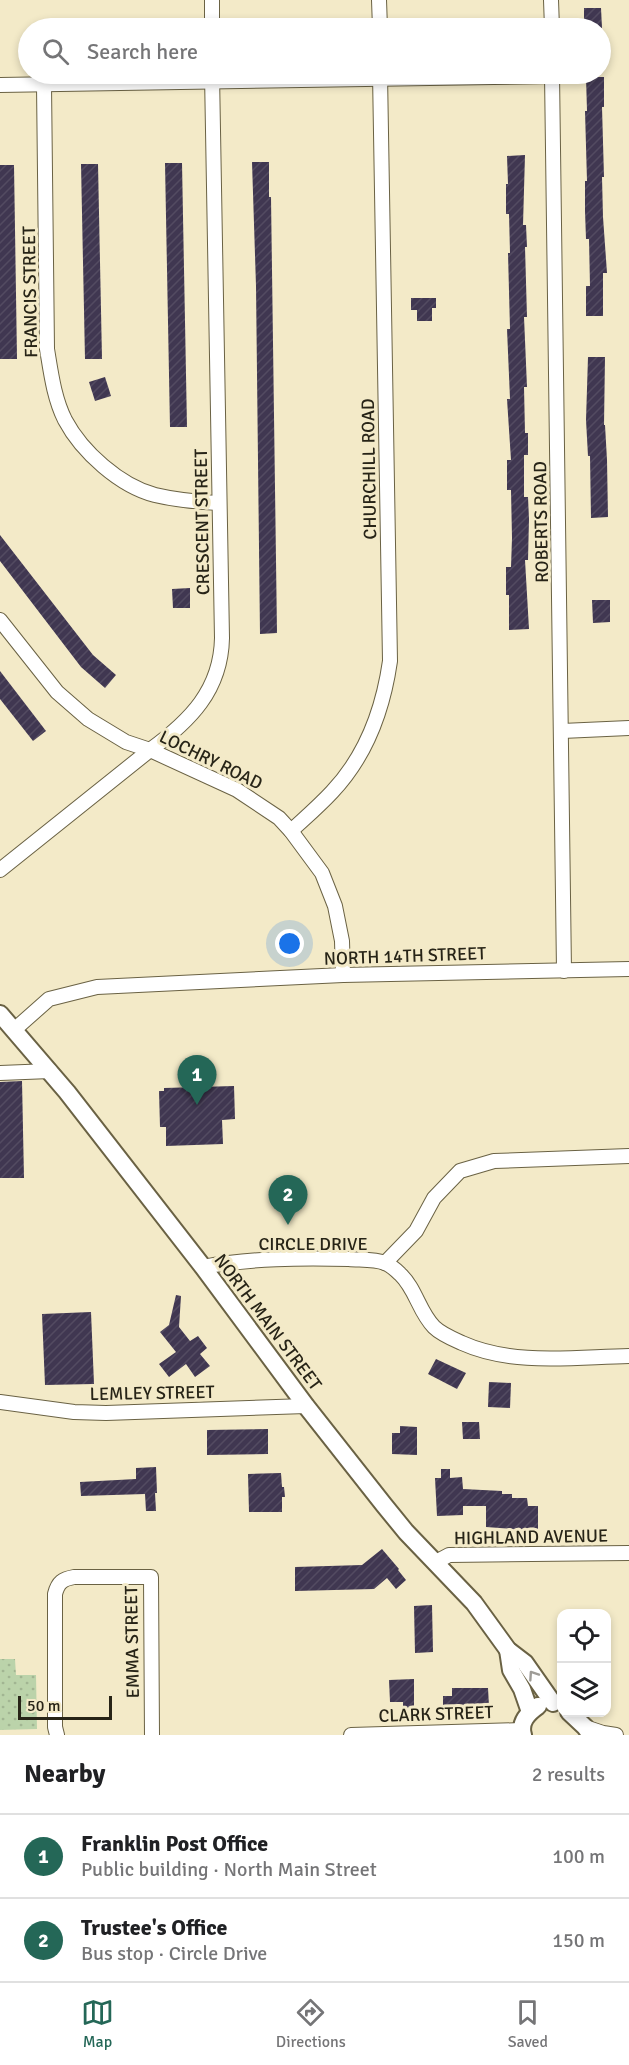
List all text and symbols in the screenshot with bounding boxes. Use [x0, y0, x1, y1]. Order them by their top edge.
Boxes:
search box [18, 18, 611, 84]
icon: search [39, 35, 72, 68]
text: Search here [87, 38, 198, 65]
street label: FRANCIS STREET [18, 226, 42, 358]
street label: CHURCHILL ROAD [357, 398, 381, 540]
street label: CRESCENT STREET [190, 449, 214, 595]
street label: ROBERTS ROAD [529, 461, 553, 583]
street label: LOCHRY ROAD [156, 726, 266, 794]
your location [275, 929, 304, 958]
street label: NORTH 14TH STREET [323, 942, 487, 970]
pin: 1 [178, 1056, 216, 1105]
pin: 2 [268, 1176, 308, 1225]
street label: CIRCLE DRIVE [258, 1233, 368, 1255]
street label: NORTH MAIN STREET [210, 1249, 327, 1395]
street label: LEMLEY STREET [89, 1381, 215, 1405]
street label: HIGHLAND AVENUE [454, 1525, 608, 1549]
street label: EMMA STREET [120, 1585, 144, 1699]
map controls [557, 1609, 611, 1717]
button: locate [557, 1609, 611, 1663]
button: layers [557, 1663, 611, 1717]
one-way arrow [529, 1670, 540, 1681]
scale bar [18, 1693, 112, 1720]
text: 50 m [27, 1696, 61, 1716]
street label: CLARK STREET [378, 1701, 494, 1727]
text: Nearby [24, 1758, 105, 1790]
text: 2 results [532, 1762, 605, 1787]
text: Franklin Post Office [81, 1830, 268, 1857]
text: 1 [38, 1844, 49, 1869]
text: 100 m [552, 1844, 605, 1869]
text: Public building · North Main Street [81, 1857, 377, 1882]
text: Trustee's Office [81, 1914, 227, 1941]
text: 2 [38, 1928, 49, 1953]
text: 150 m [552, 1928, 605, 1953]
text: Bus stop · Circle Drive [81, 1941, 267, 1966]
tab: Map [81, 1996, 114, 2052]
tab: Directions [276, 1996, 346, 2052]
tab: Saved [508, 1996, 548, 2052]

